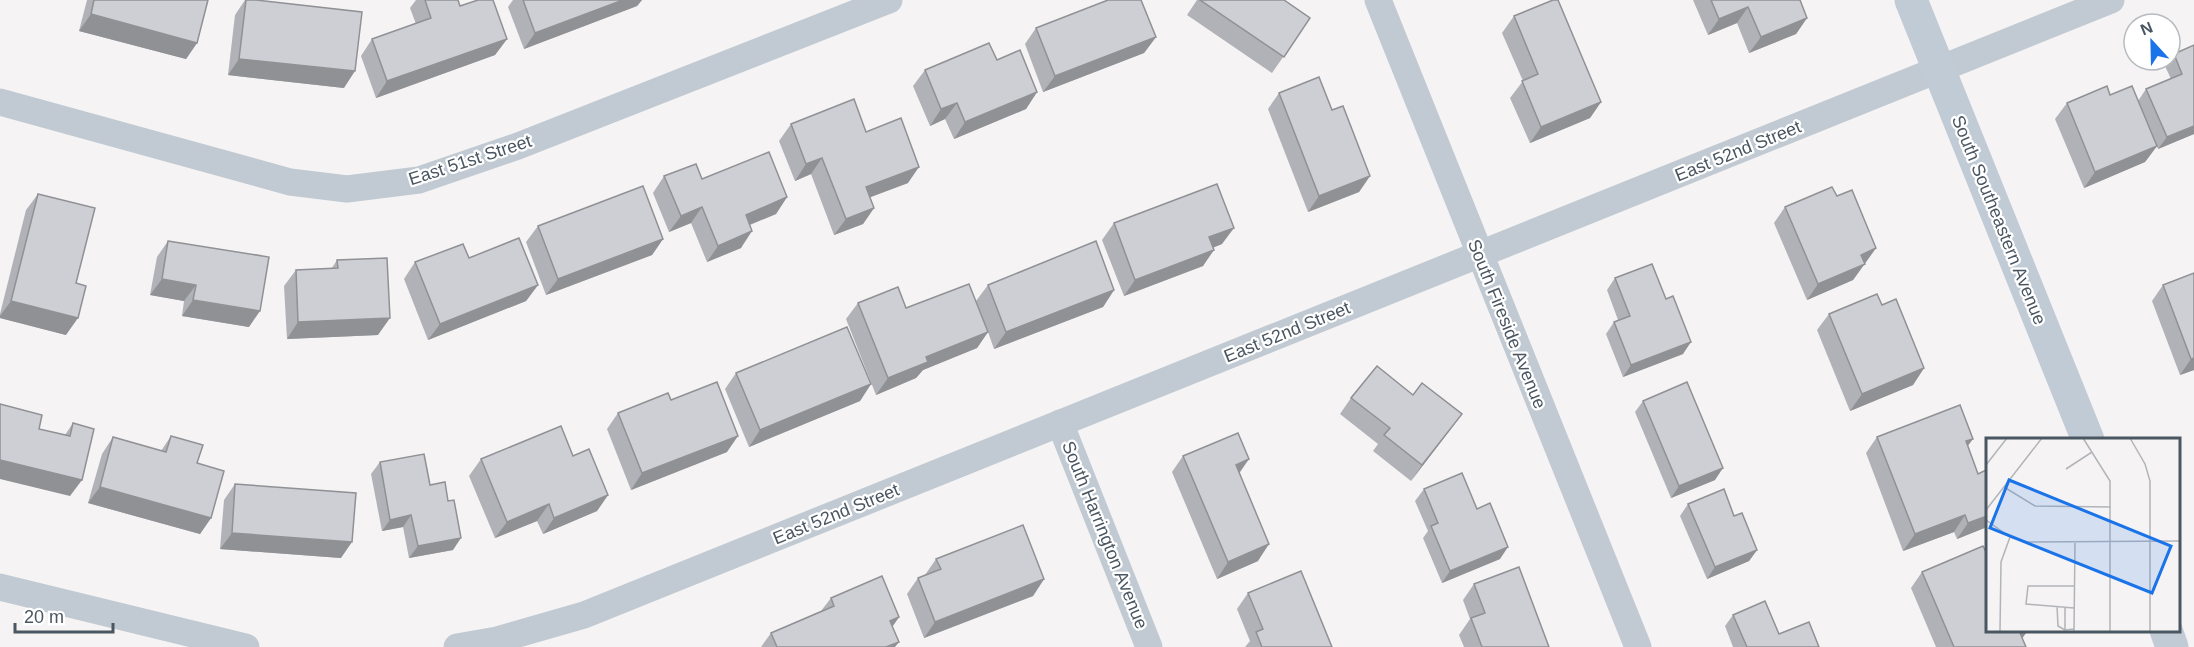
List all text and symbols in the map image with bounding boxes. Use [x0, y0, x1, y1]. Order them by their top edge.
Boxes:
north arrow [2122, 12, 2182, 72]
text: N [2138, 19, 2155, 39]
street label: South Southeastern Avenue [1948, 112, 2050, 328]
street label: East 52nd Street [1672, 117, 1804, 185]
street label: East 51st Street [406, 131, 534, 189]
street label: South Fireside Avenue [1464, 236, 1550, 412]
street label: East 52nd Street [1221, 298, 1353, 366]
street label: South Harrington Avenue [1058, 438, 1152, 632]
inset map [1986, 438, 2179, 632]
street label: East 52nd Street [770, 480, 902, 548]
scale bar [15, 596, 112, 634]
text: 20 m [24, 607, 64, 627]

